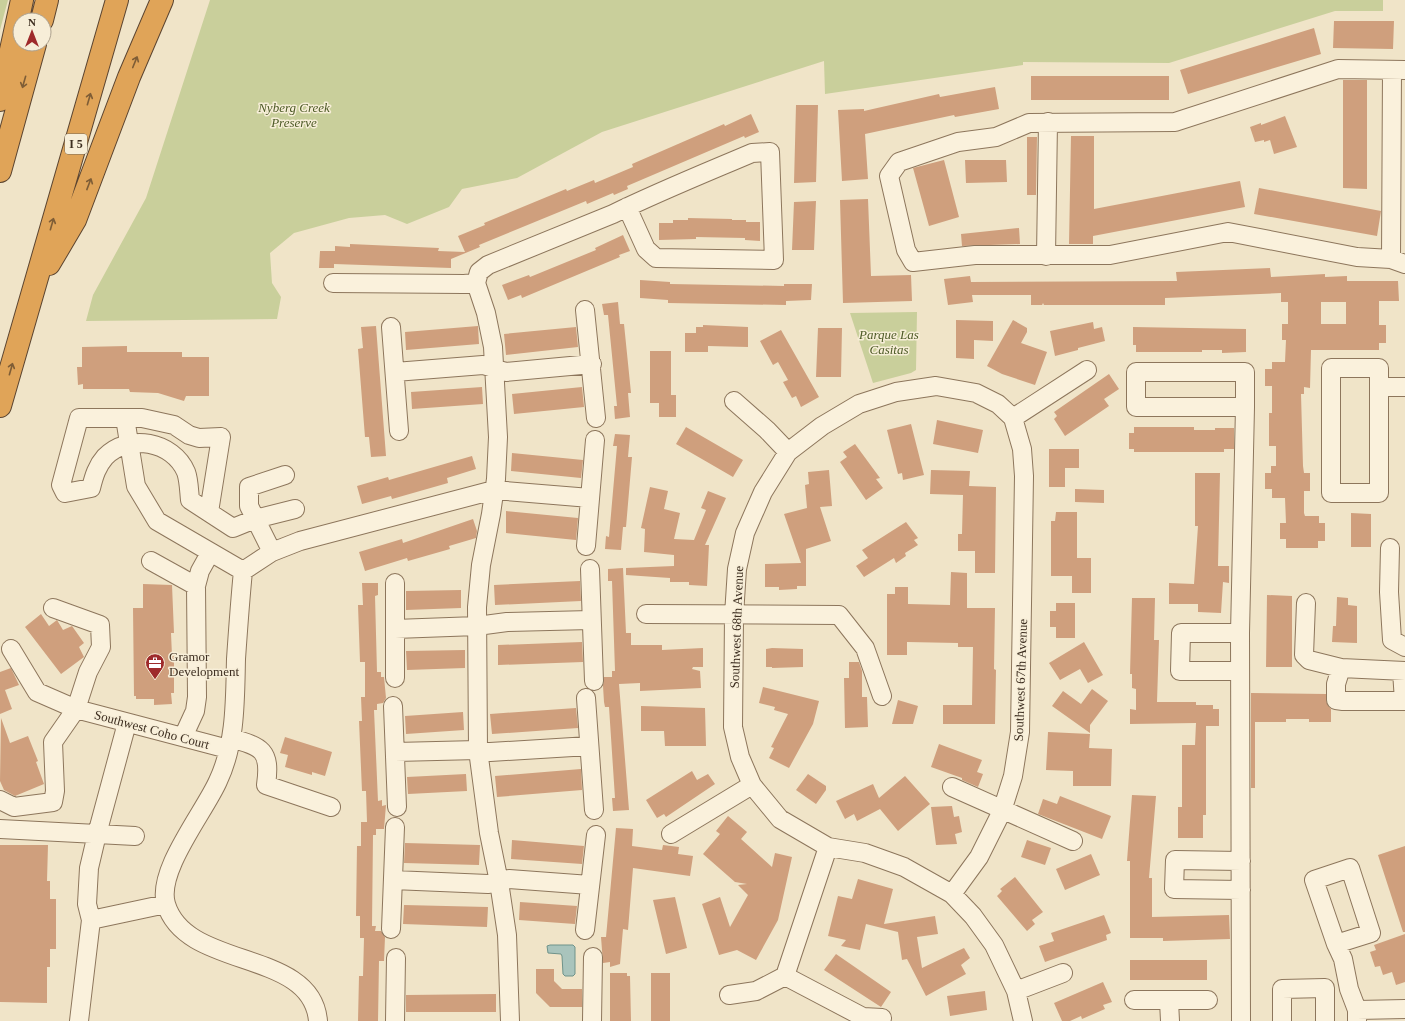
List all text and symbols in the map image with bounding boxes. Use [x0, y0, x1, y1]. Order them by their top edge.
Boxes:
north arrow [12, 12, 52, 52]
text: N [28, 16, 36, 28]
one-way arrow [132, 57, 139, 69]
one-way arrow [20, 75, 28, 88]
one-way arrow [86, 93, 93, 106]
park label: Nyberg Creek Preserve [257, 100, 330, 130]
road number: I 5 [65, 134, 87, 154]
one-way arrow [86, 179, 94, 191]
one-way arrow [49, 218, 56, 231]
park label: Parque Las Casitas [858, 327, 919, 357]
one-way arrow [8, 362, 15, 375]
street label: Southwest 68th Avenue [727, 565, 746, 689]
street label: Southwest 67th Avenue [1011, 618, 1030, 742]
place label: Gramor Development [169, 649, 239, 679]
office icon: Gramor Development [144, 652, 166, 680]
street label: Southwest Coho Court [93, 707, 211, 752]

